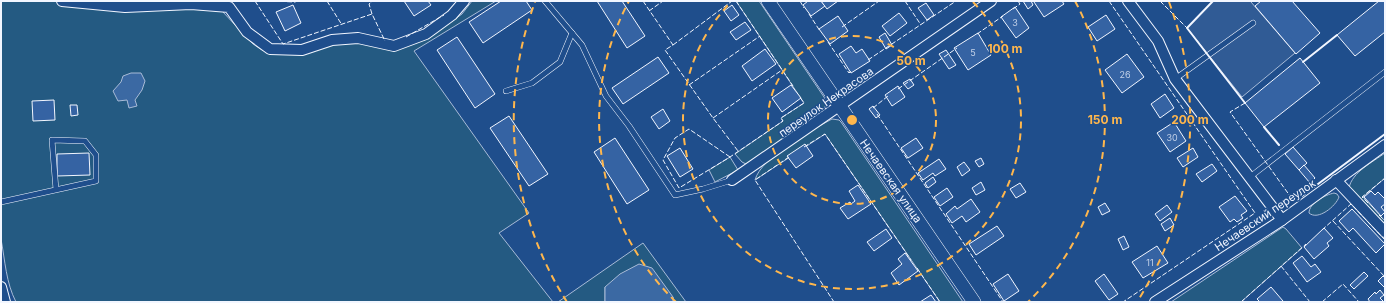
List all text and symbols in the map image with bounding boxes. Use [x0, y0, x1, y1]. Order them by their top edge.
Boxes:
house number: 3 [1012, 17, 1018, 28]
text: 100 m [987, 41, 1023, 56]
house number: 5 [970, 47, 976, 58]
text: 50 m [896, 53, 926, 68]
street label: переулок Некрасова [776, 64, 876, 140]
house number: 26 [1119, 69, 1131, 80]
text: 150 m [1088, 112, 1122, 127]
text: 200 m [1171, 112, 1209, 127]
centre of rings [845, 113, 859, 127]
house number: 30 [1166, 132, 1178, 143]
street label: Нечаевская улица [857, 137, 925, 225]
street label: Нечаевский переулок [1212, 176, 1318, 254]
house number: 11 [1146, 257, 1154, 268]

